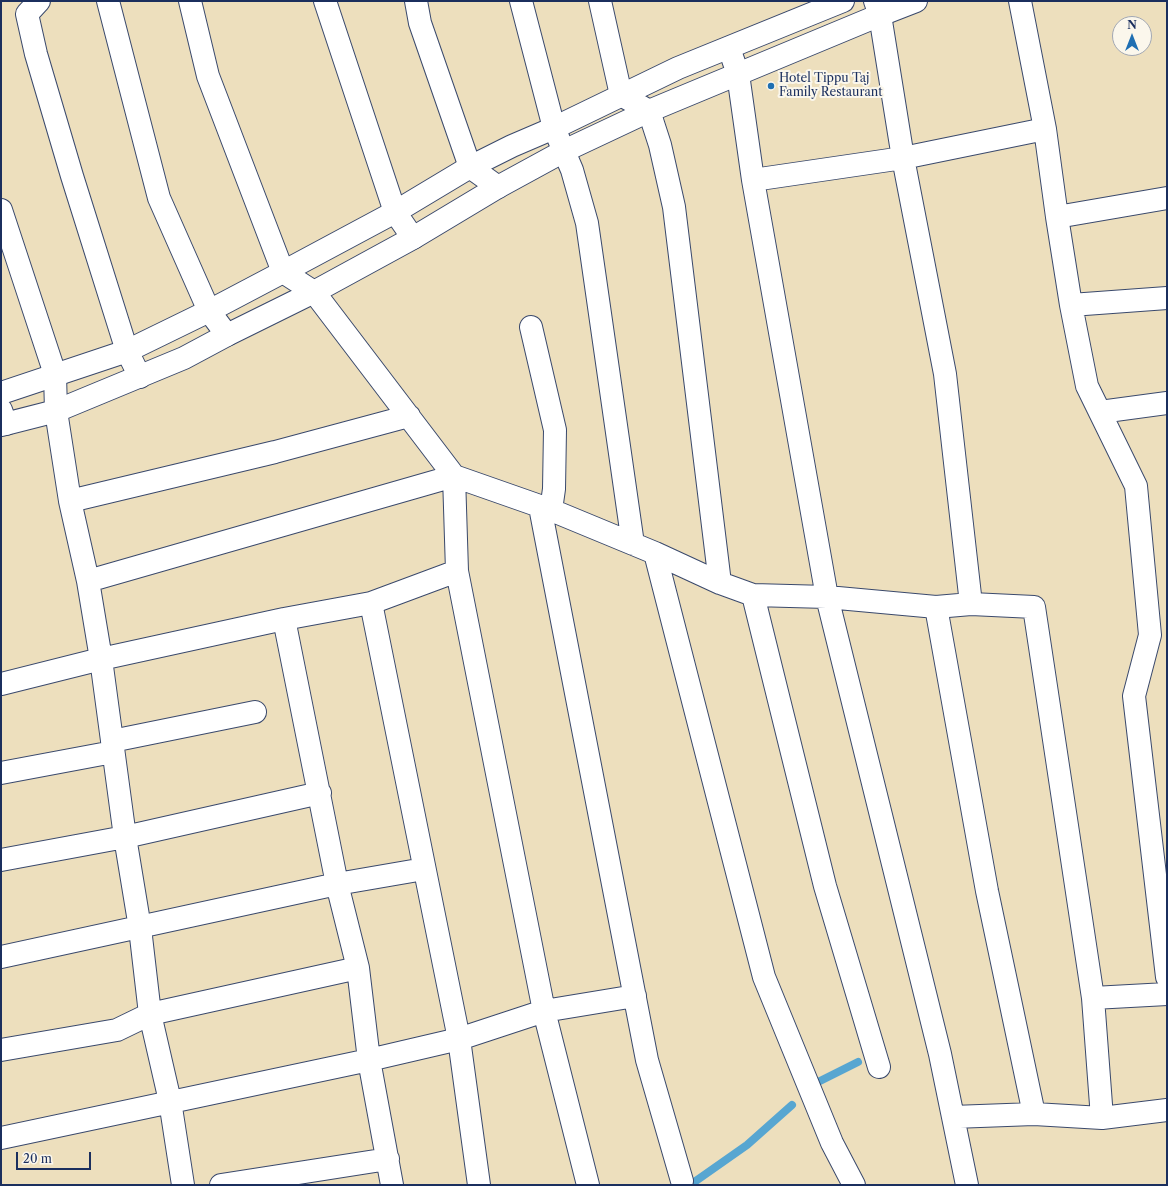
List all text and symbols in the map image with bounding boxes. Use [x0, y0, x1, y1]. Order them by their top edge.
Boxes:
north arrow [1112, 16, 1152, 56]
text: N [1127, 18, 1137, 32]
place label: Hotel Tippu Taj Family Restaurant [779, 72, 883, 100]
marker: Hotel Tippu Taj Family Restaurant [766, 81, 776, 91]
scale bar [18, 1144, 93, 1170]
text: 20 m [23, 1151, 52, 1166]

